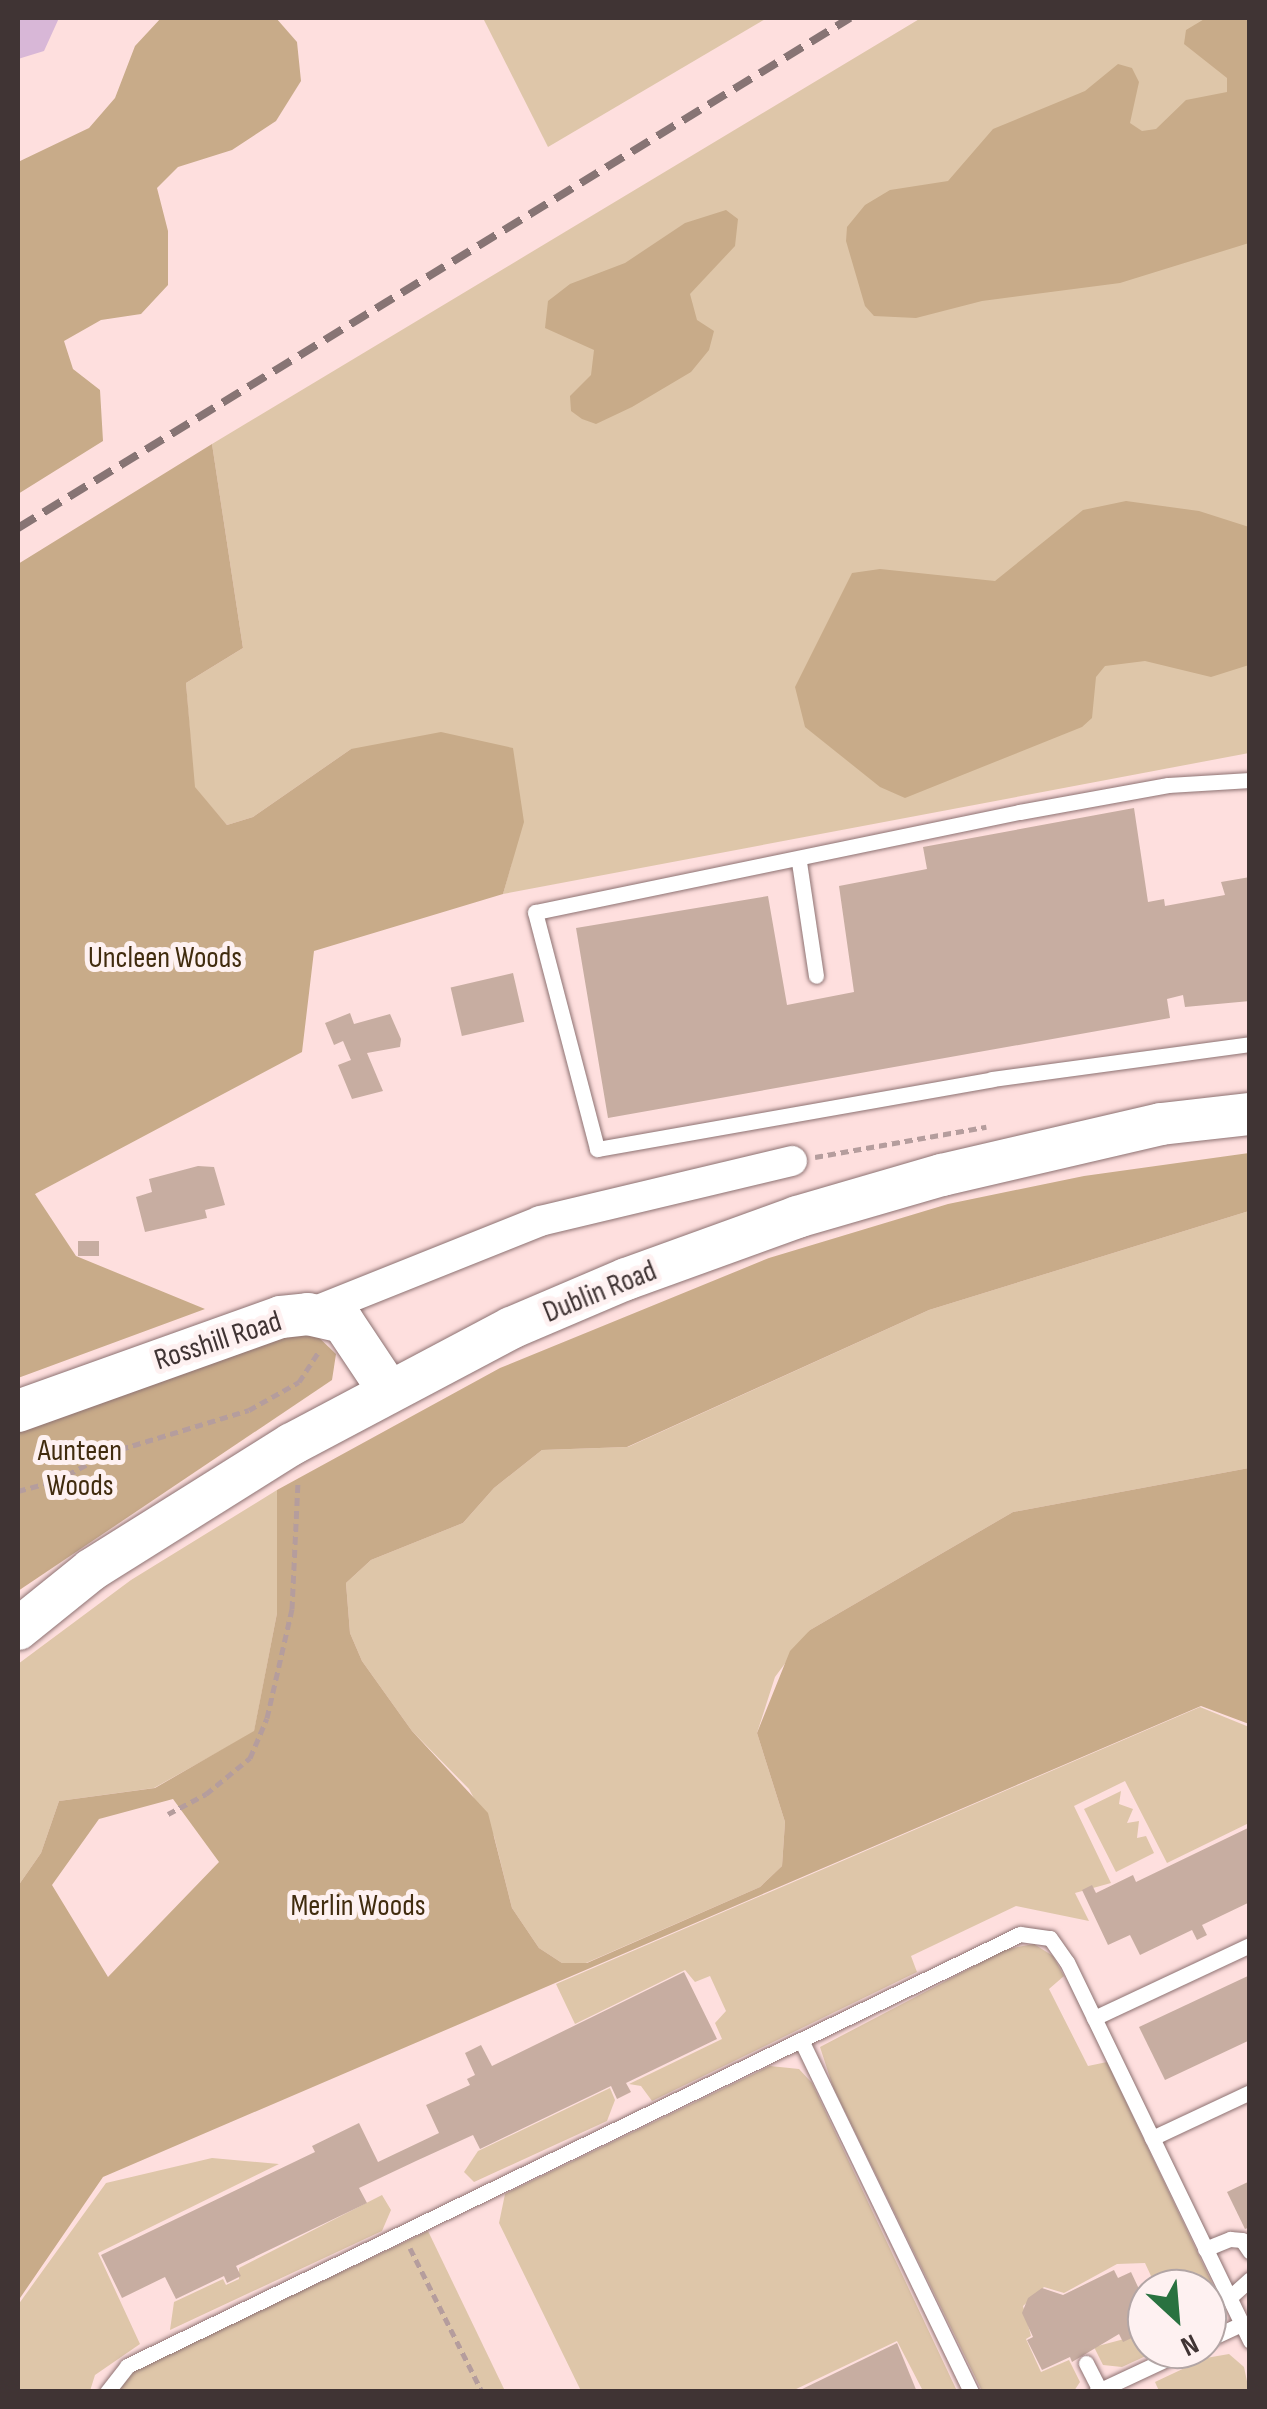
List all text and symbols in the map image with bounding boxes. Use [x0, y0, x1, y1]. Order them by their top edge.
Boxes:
park label: Uncleen Woods [88, 940, 242, 976]
street label: Dublin Road [538, 1253, 662, 1331]
street label: Rosshill Road [150, 1304, 286, 1378]
park label: Aunteen Woods [38, 1433, 122, 1504]
park label: Merlin Woods [290, 1888, 426, 1924]
north arrow [1127, 2269, 1227, 2369]
text: N [1176, 2327, 1203, 2363]

